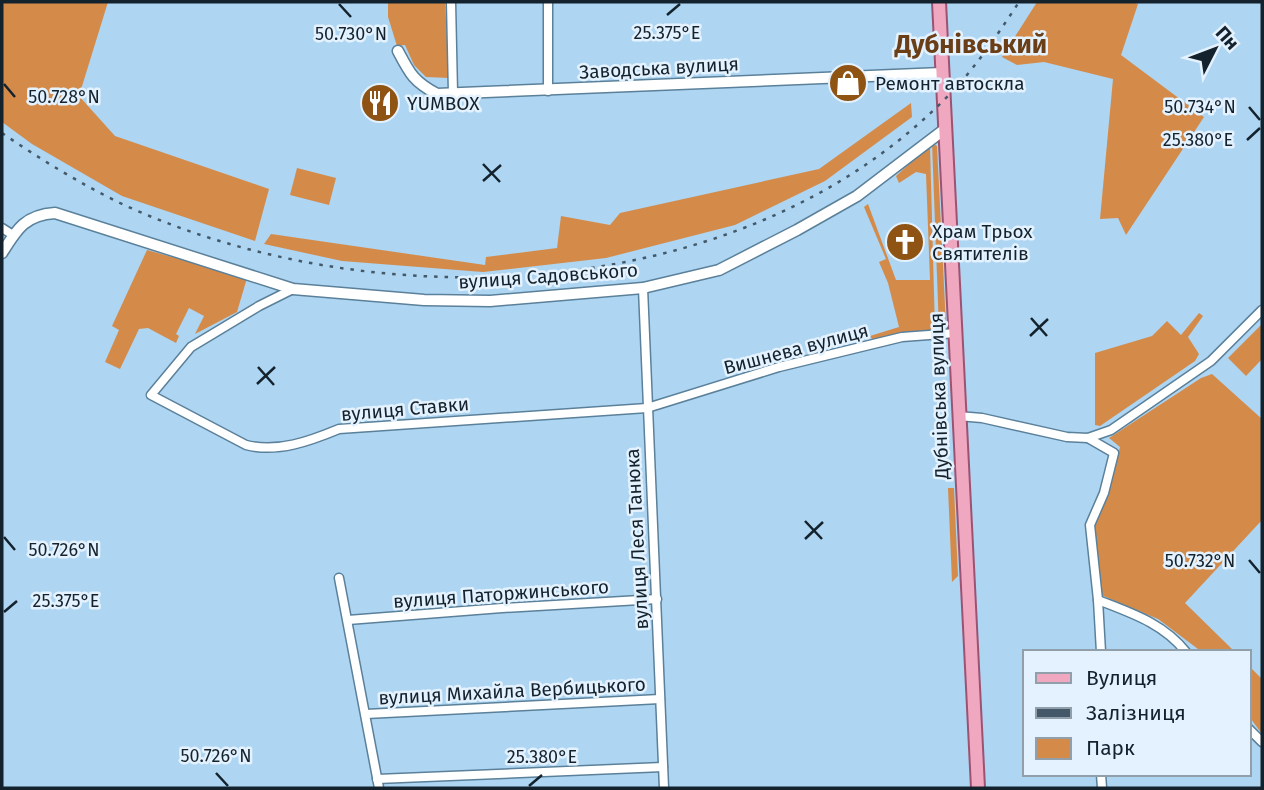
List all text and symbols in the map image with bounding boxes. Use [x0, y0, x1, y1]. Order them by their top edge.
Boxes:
north arrow [1180, 14, 1250, 84]
text: Пн [1211, 21, 1244, 54]
text: 25.375°E [634, 22, 700, 44]
text: 50.730°N [315, 23, 387, 45]
district label: Дубнівський [894, 29, 1047, 60]
street label: Заводська вулиця [579, 52, 739, 84]
shop icon: Ремонт автоскла [827, 62, 869, 104]
place label: Ремонт автоскла [875, 72, 1025, 95]
restaurant icon: YUMBOX [359, 82, 401, 124]
text: 50.728°N [28, 86, 100, 108]
place label: YUMBOX [407, 92, 480, 115]
text: 50.734°N [1164, 96, 1236, 118]
text: 25.380°E [1163, 129, 1233, 151]
place label: Храм Трьох Святителів [932, 220, 1033, 265]
church icon: Храм Трьох Святителів [884, 221, 926, 263]
street label: вулиця Садовського [457, 258, 639, 294]
street label: Дубнівська вулиця [925, 312, 953, 481]
street label: Вишнева вулиця [721, 319, 871, 379]
street label: вулиця Ставки [340, 392, 470, 426]
street label: вулиця Леся Танюка [621, 448, 653, 630]
text: 50.726°N [28, 539, 100, 561]
text: 50.732°N [1165, 550, 1235, 572]
street label: вулиця Паторжинського [392, 575, 610, 613]
text: 25.375°E [33, 590, 99, 612]
legend [1023, 650, 1250, 776]
text: Вулиця [1086, 665, 1157, 691]
street label: вулиця Михайла Вербицького [378, 673, 646, 709]
text: Залізниця [1086, 700, 1186, 726]
text: Парк [1086, 735, 1135, 761]
text: 50.726°N [180, 745, 252, 767]
text: 25.380°E [507, 746, 577, 768]

